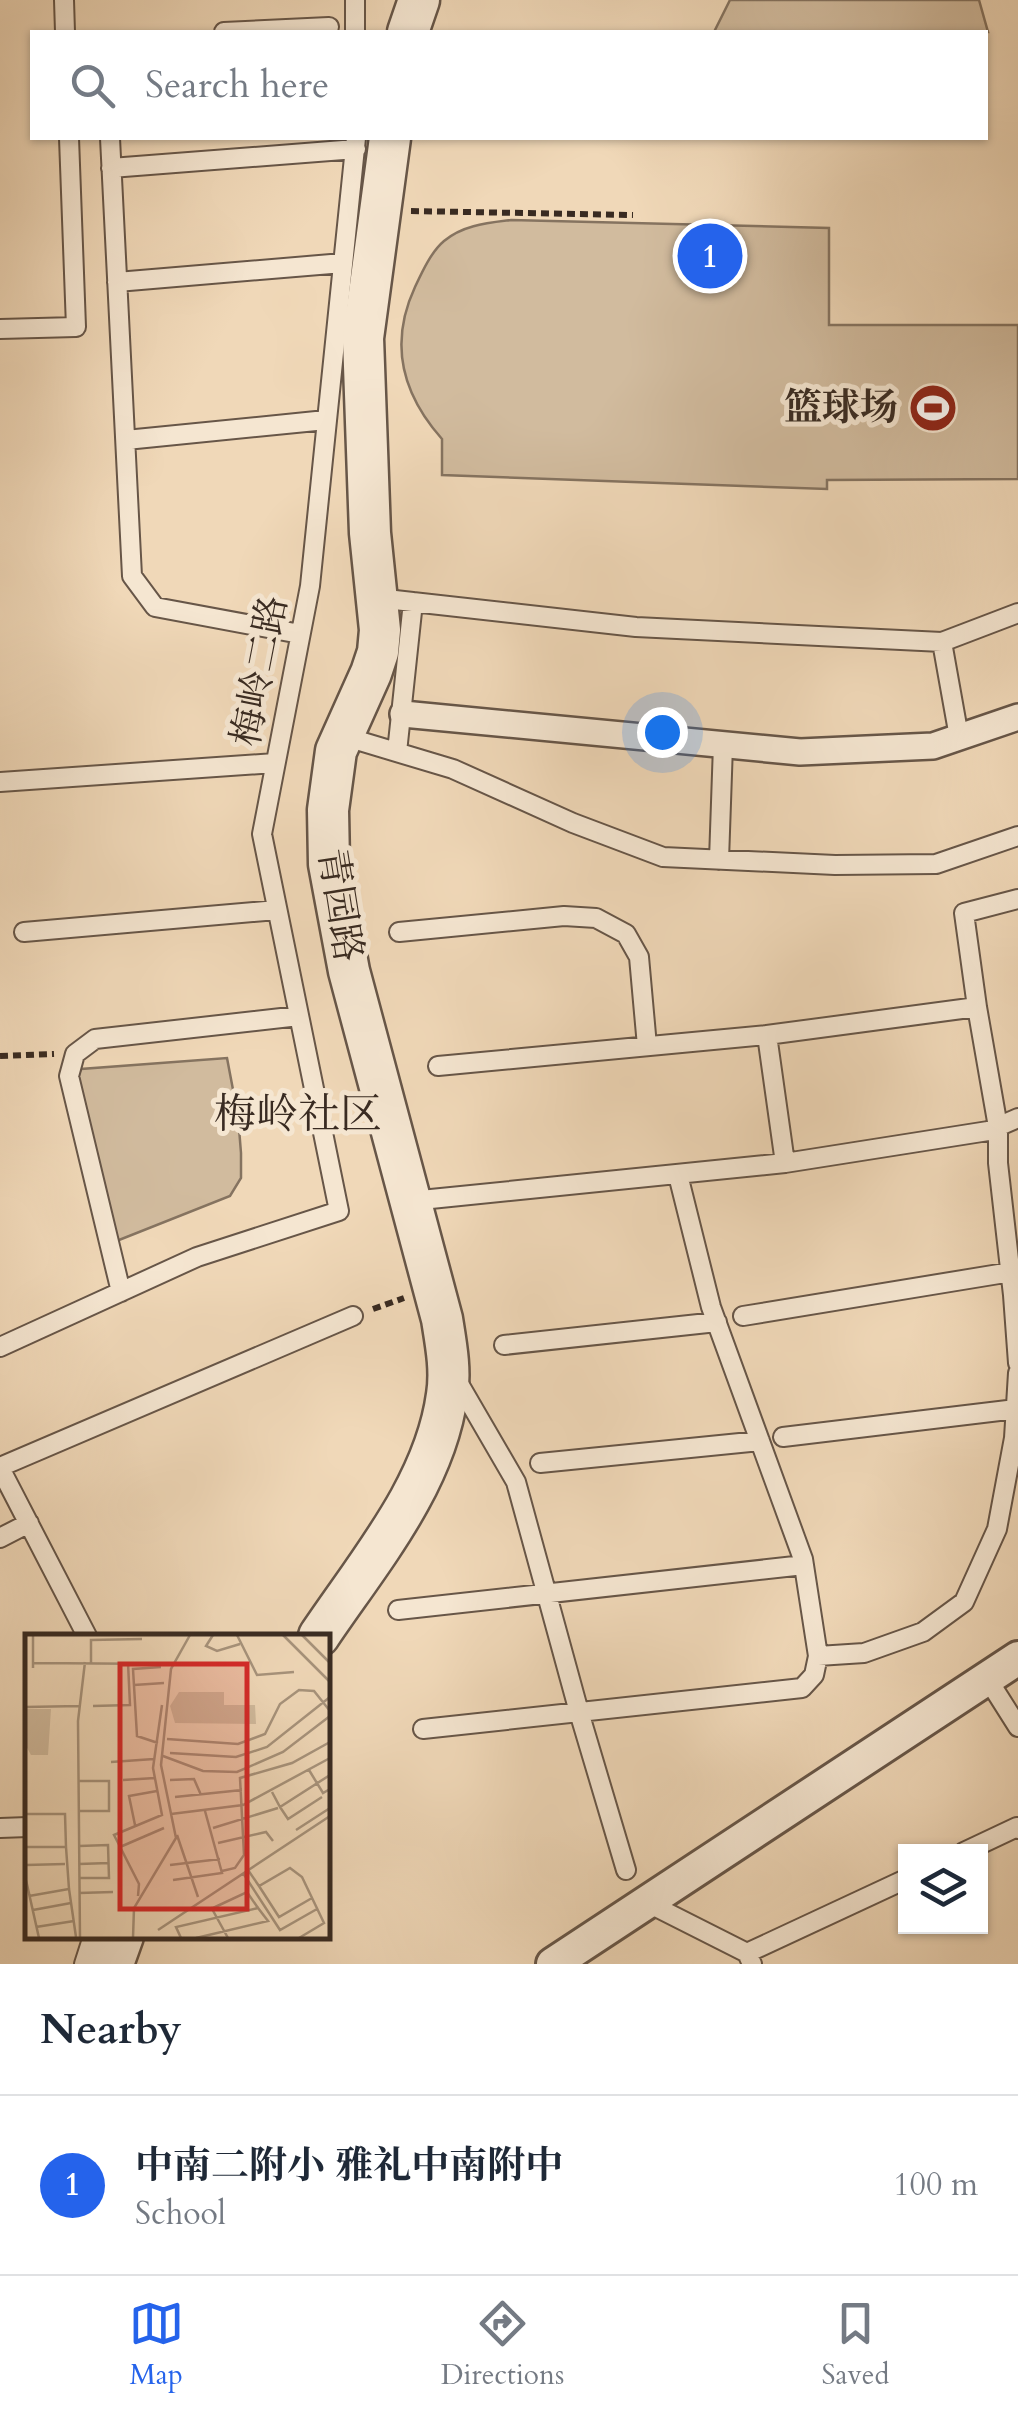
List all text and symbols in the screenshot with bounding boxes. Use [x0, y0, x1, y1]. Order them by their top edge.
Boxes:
search box [30, 30, 988, 140]
icon: search [65, 58, 120, 113]
text: Search here [145, 59, 329, 111]
pin: 1 [678, 218, 742, 294]
place label: 篮球场 [784, 382, 898, 434]
sports icon: 篮球场 [907, 382, 959, 434]
street label: 梅岭二路 [220, 591, 300, 751]
your location [637, 707, 688, 758]
street label: 青园路 [305, 845, 375, 965]
district label: 梅岭社区 [214, 1086, 382, 1143]
inset map [25, 1634, 330, 1939]
map controls [898, 1844, 988, 1934]
button: layers [898, 1844, 988, 1934]
text: Nearby [40, 2001, 182, 2058]
text: 中南二附小 雅礼中南附中 [135, 2140, 563, 2192]
text: 1 [64, 2163, 81, 2207]
text: 100 m [893, 2163, 978, 2207]
text: School [135, 2192, 226, 2236]
tab: Map [129, 2296, 184, 2394]
tab: Directions [441, 2296, 564, 2394]
tab: Saved [821, 2296, 889, 2394]

